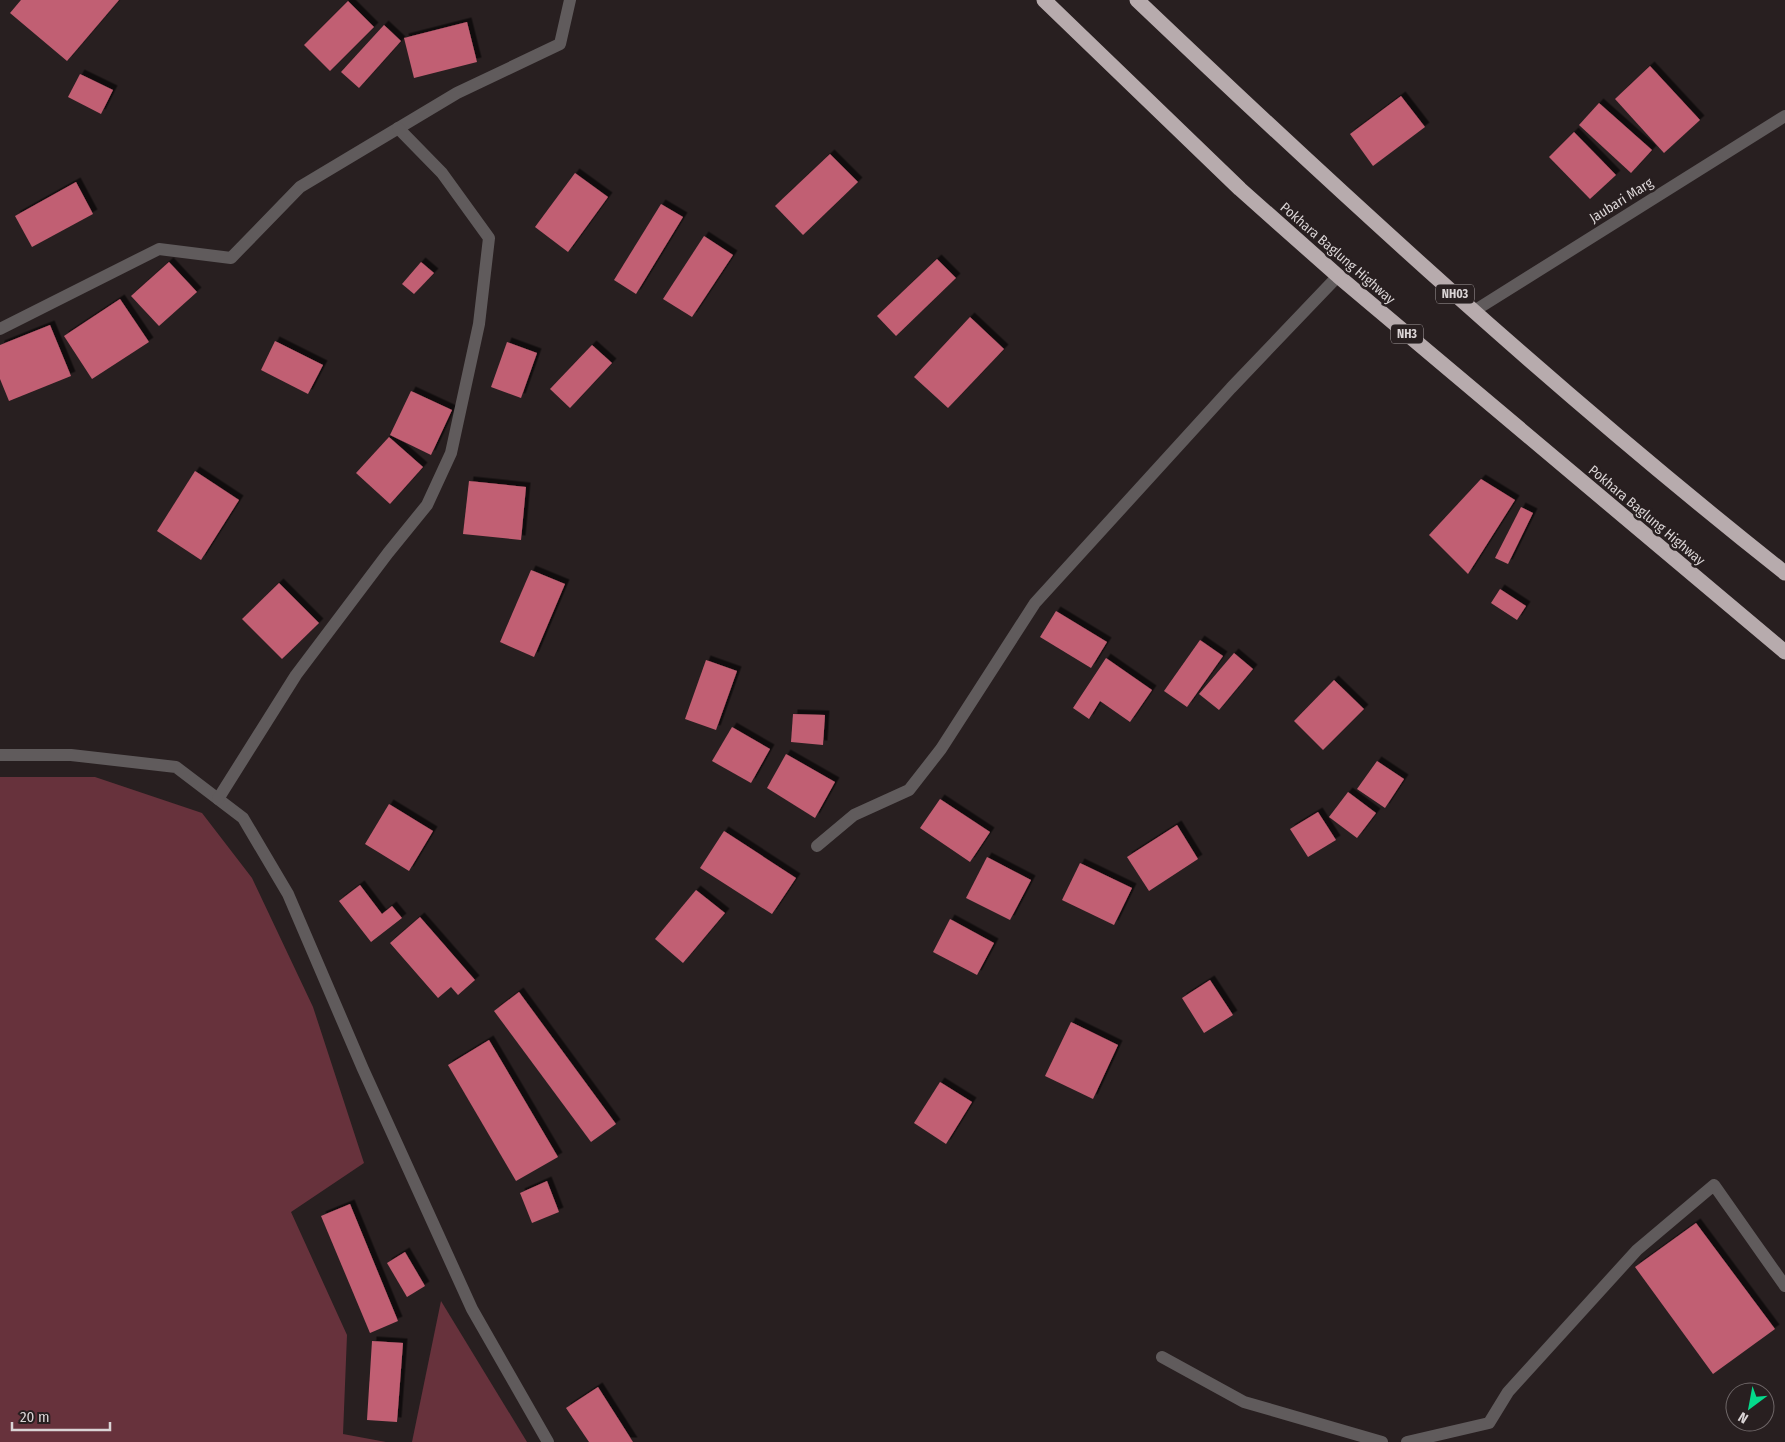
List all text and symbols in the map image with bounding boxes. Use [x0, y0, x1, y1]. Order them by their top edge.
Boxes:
street label: Jaubari Marg [1586, 174, 1657, 227]
street label: Pokhara Baglung Highway [1277, 199, 1399, 308]
road number: NH03 [1436, 284, 1474, 304]
road number: NH3 [1391, 324, 1423, 344]
street label: Pokhara Baglung Highway [1585, 462, 1709, 570]
north arrow [1725, 1382, 1775, 1432]
scale bar [12, 1400, 110, 1432]
text: 20 m [20, 1408, 50, 1426]
text: N [1735, 1408, 1751, 1427]

